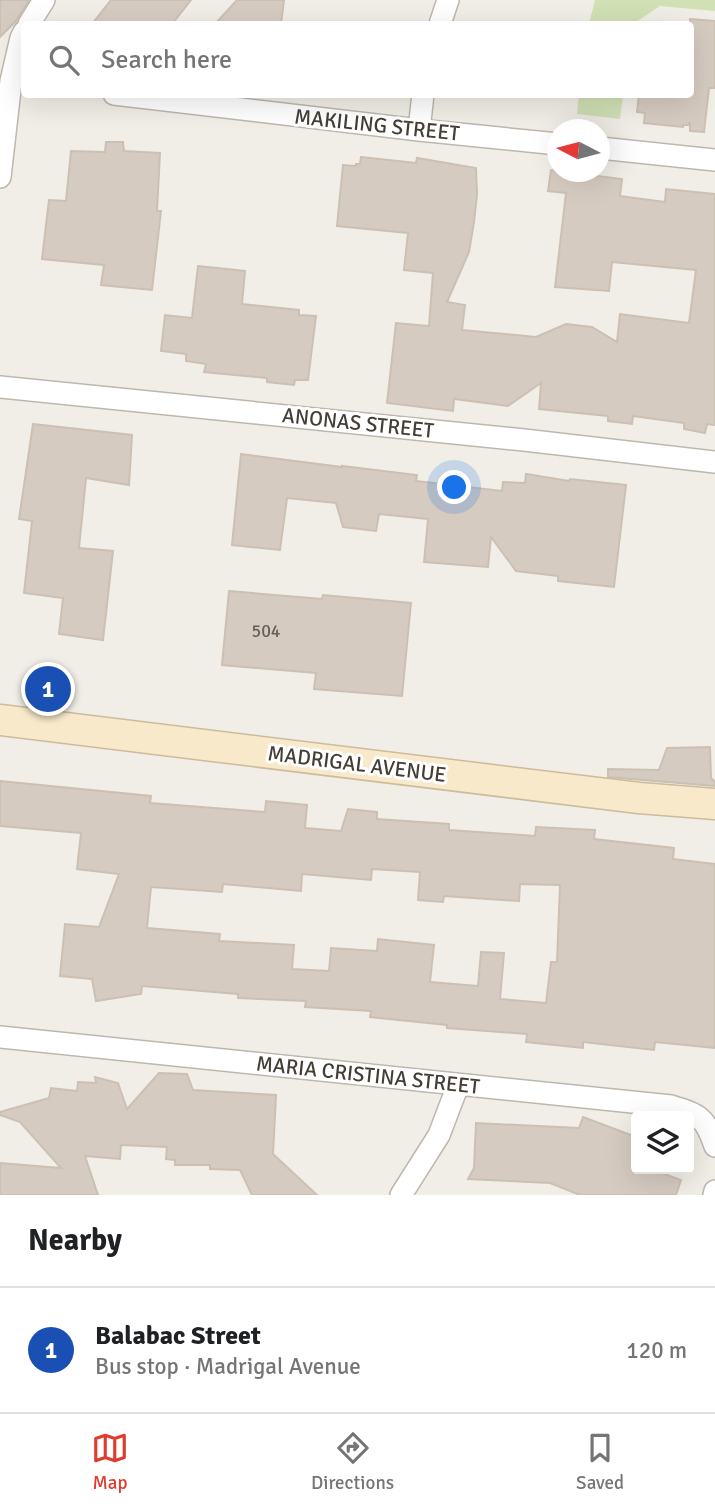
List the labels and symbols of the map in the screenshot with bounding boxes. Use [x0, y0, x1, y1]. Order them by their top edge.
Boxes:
street label: MAKILING STREET [293, 103, 462, 147]
north arrow [547, 119, 610, 182]
street label: ANONAS STREET [281, 402, 436, 444]
your location [437, 470, 471, 504]
house number: 504 [251, 620, 281, 642]
pin: 1 [25, 663, 71, 715]
street label: MADRIGAL AVENUE [266, 740, 448, 788]
street label: MARIA CRISTINA STREET [255, 1050, 482, 1100]

